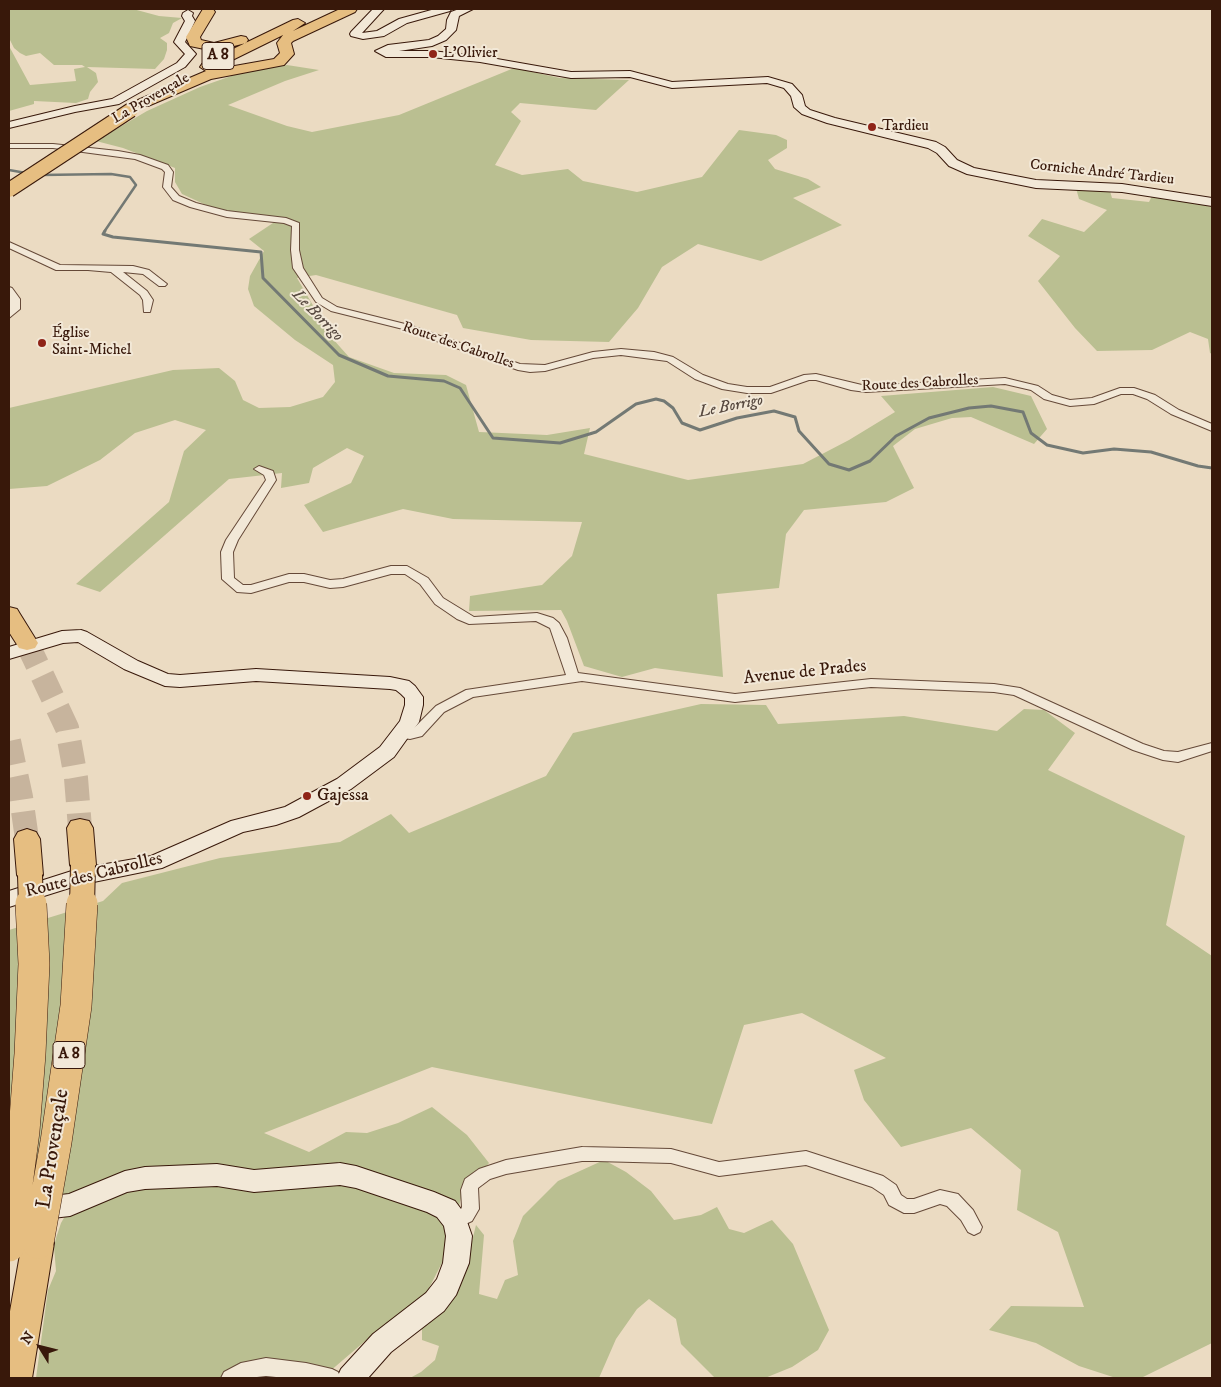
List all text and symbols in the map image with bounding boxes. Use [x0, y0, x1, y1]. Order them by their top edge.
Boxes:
road number: A 8 [202, 42, 234, 70]
place label: L'Olivier [443, 45, 498, 63]
marker: L'Olivier [427, 48, 439, 60]
street label: La Provençale [109, 70, 193, 128]
place label: Tardieu [882, 118, 929, 136]
marker: Tardieu [866, 121, 878, 133]
street label: Corniche André Tardieu [1029, 156, 1175, 190]
water label: Le Borrigo [287, 286, 347, 346]
street label: Route des Cabrolles [400, 318, 516, 374]
place label: Église Saint-Michel [52, 325, 131, 360]
marker: Église Saint-Michel [36, 337, 48, 349]
street label: Route des Cabrolles [861, 372, 979, 396]
water label: Le Borrigo [697, 391, 765, 423]
street label: Avenue de Prades [743, 656, 867, 690]
place label: Gajessa [317, 785, 369, 807]
marker: Gajessa [301, 790, 313, 802]
street label: Route des Cabrolles [23, 849, 165, 903]
road number: A 8 [53, 1042, 85, 1068]
street label: La Provençale [32, 1088, 76, 1210]
north arrow [15, 1322, 65, 1372]
text: N [17, 1328, 39, 1348]

